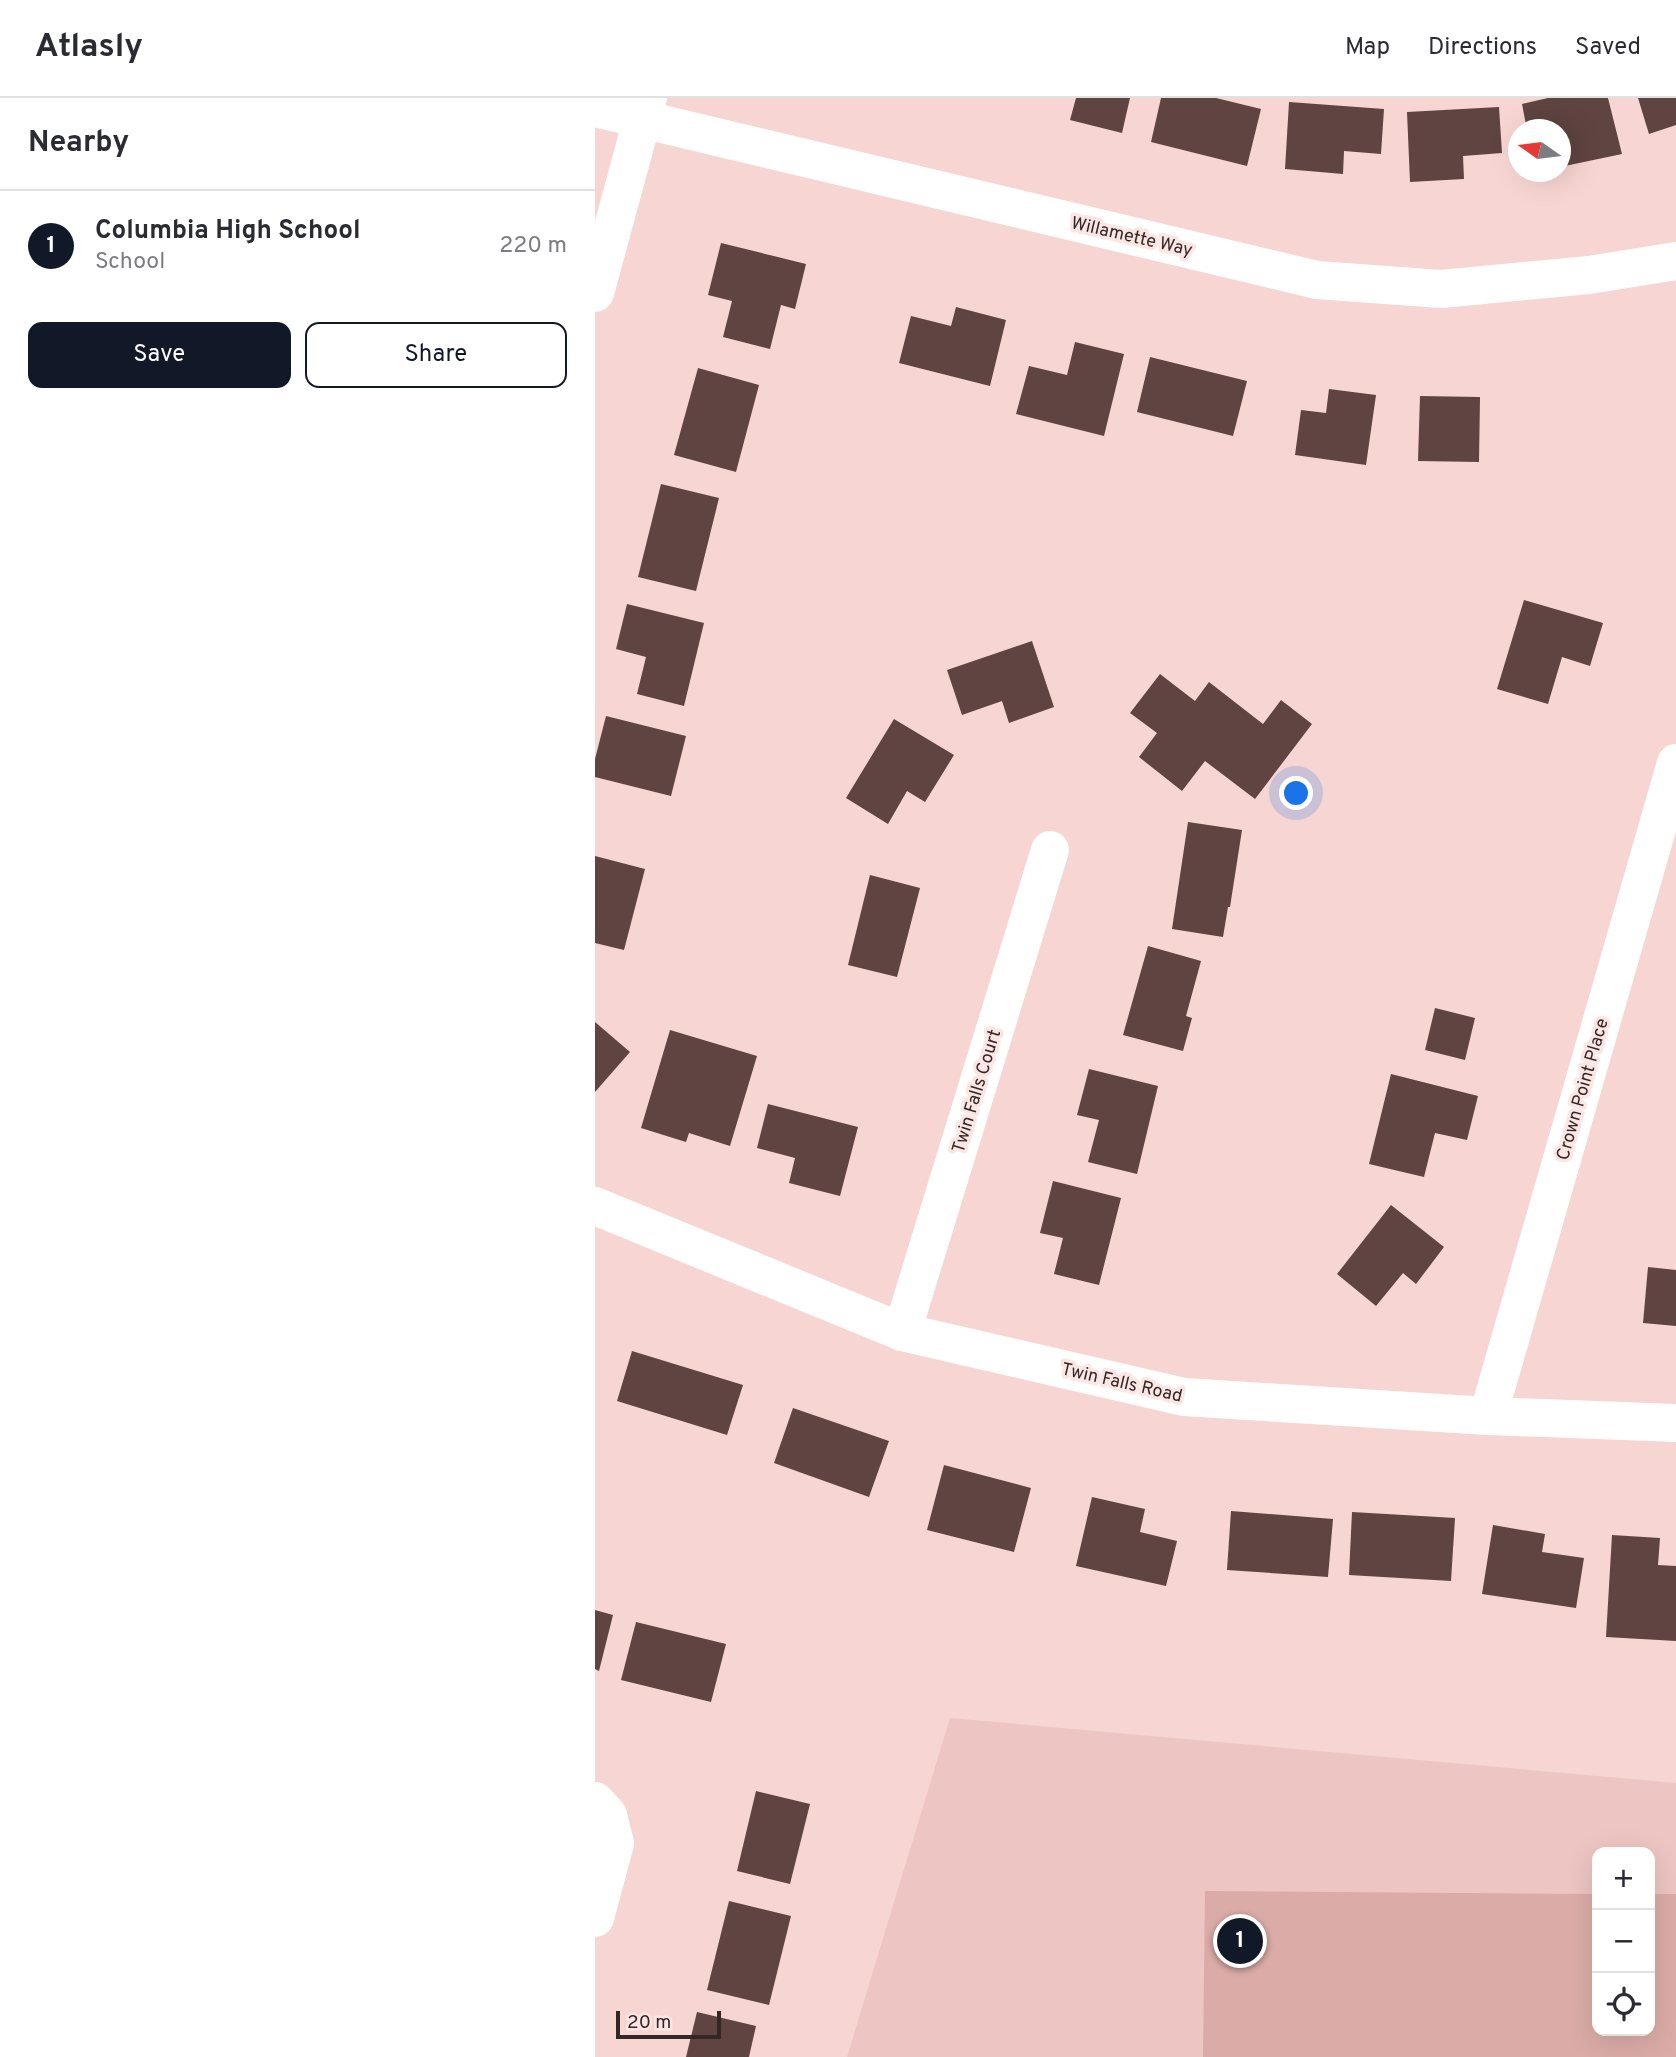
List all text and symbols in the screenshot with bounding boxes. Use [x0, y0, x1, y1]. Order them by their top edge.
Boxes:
text: Atlasly [35, 27, 143, 69]
text: Map [1345, 33, 1390, 63]
text: Directions [1428, 33, 1537, 63]
text: Saved [1575, 33, 1641, 63]
north arrow [1508, 119, 1571, 182]
text: Nearby [28, 125, 129, 162]
street label: Willamette Way [1069, 212, 1195, 263]
text: Columbia High School [95, 215, 361, 248]
text: 1 [46, 232, 56, 261]
text: 220 m [499, 232, 567, 261]
text: School [95, 248, 165, 277]
button: Save [28, 322, 291, 388]
button: Share [305, 322, 567, 388]
your location [1279, 776, 1313, 810]
street label: Crown Point Place [1552, 1016, 1615, 1163]
street label: Twin Falls Court [948, 1027, 1007, 1156]
street label: Twin Falls Road [1059, 1358, 1184, 1409]
map controls [1592, 1847, 1655, 2036]
button: + [1592, 1847, 1655, 1910]
button: − [1592, 1910, 1655, 1973]
pin: 1 [1217, 1915, 1263, 1967]
button: locate [1592, 1973, 1655, 2036]
scale bar [616, 2008, 721, 2040]
text: 20 m [627, 2011, 671, 2035]

